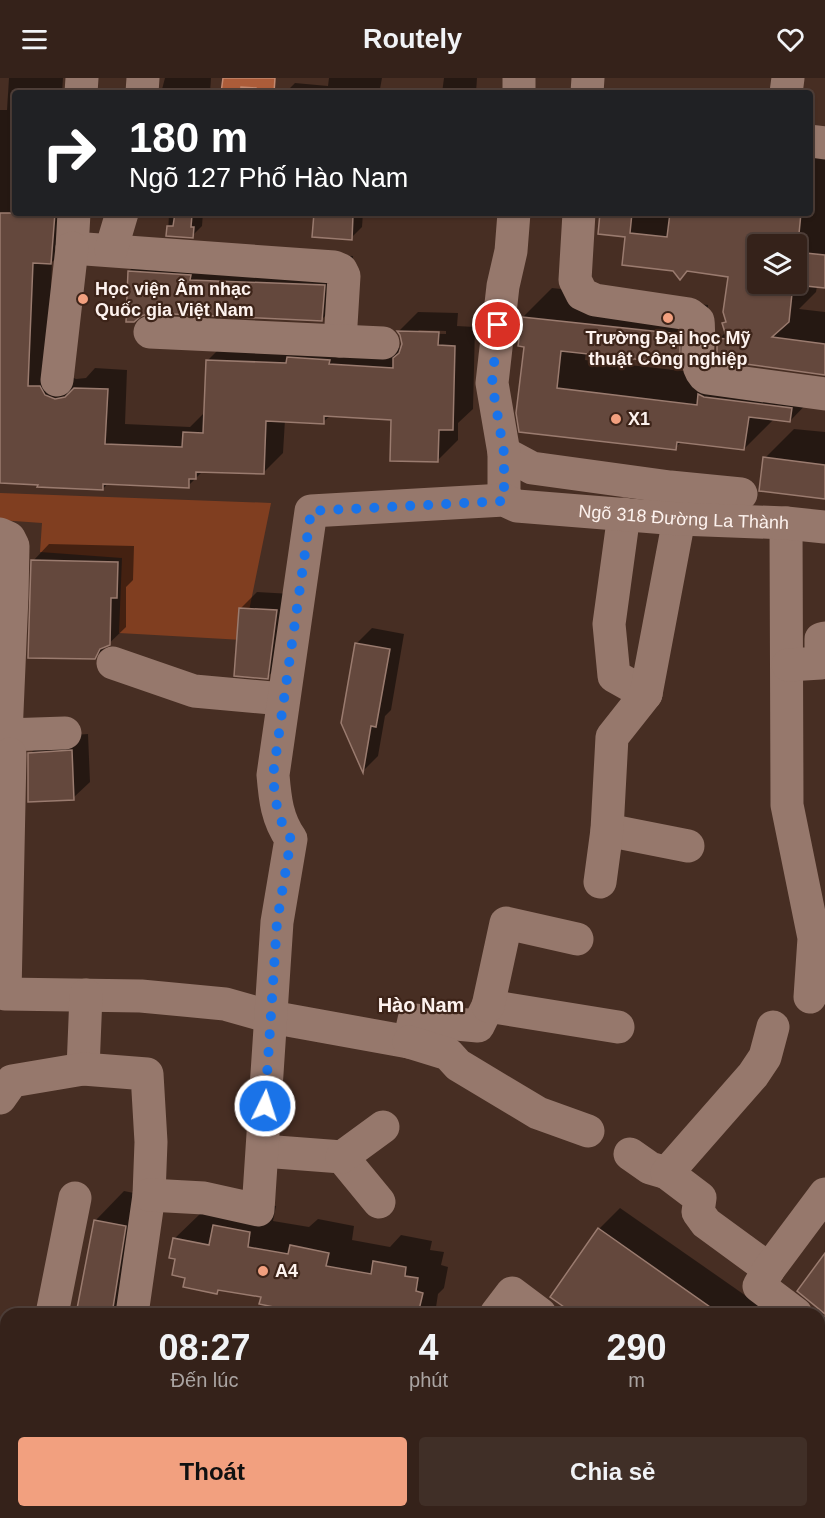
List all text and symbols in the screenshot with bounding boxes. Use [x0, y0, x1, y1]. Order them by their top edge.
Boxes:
icon: menu [18, 23, 51, 56]
icon: heart [774, 23, 807, 56]
text: Routely [363, 24, 462, 54]
icon: right [30, 114, 108, 192]
text: 180 m [129, 114, 248, 161]
text: Ngõ 127 Phố Hào Nam [129, 163, 408, 193]
map controls [747, 234, 807, 294]
button: layers [747, 234, 807, 294]
place label: Học viện Âm nhạc Quốc gia Việt Nam [95, 278, 254, 320]
marker: Học viện Âm nhạc Quốc gia Việt Nam [76, 292, 90, 306]
pin [472, 299, 523, 350]
icon: arrive [481, 308, 514, 341]
marker: Trường Đại học Mỹ thuật Công nghiệp [661, 311, 675, 325]
place label: Trường Đại học Mỹ thuật Công nghiệp [586, 328, 750, 369]
place label: X1 [628, 409, 650, 429]
marker: X1 [609, 412, 623, 426]
street label: Ngõ 318 Đường La Thành [578, 501, 789, 533]
district label: Hào Nam [378, 994, 464, 1016]
position arrow [233, 1074, 297, 1138]
place label: A4 [275, 1261, 298, 1281]
marker: A4 [256, 1264, 270, 1278]
text: 08:27 [158, 1327, 251, 1368]
text: 4 [418, 1327, 439, 1368]
text: 290 [606, 1327, 667, 1368]
text: Đến lúc [171, 1369, 238, 1391]
text: phút [409, 1369, 448, 1391]
text: m [628, 1369, 645, 1391]
button: Thoát [18, 1437, 407, 1506]
button: Chia sẻ [419, 1437, 807, 1506]

